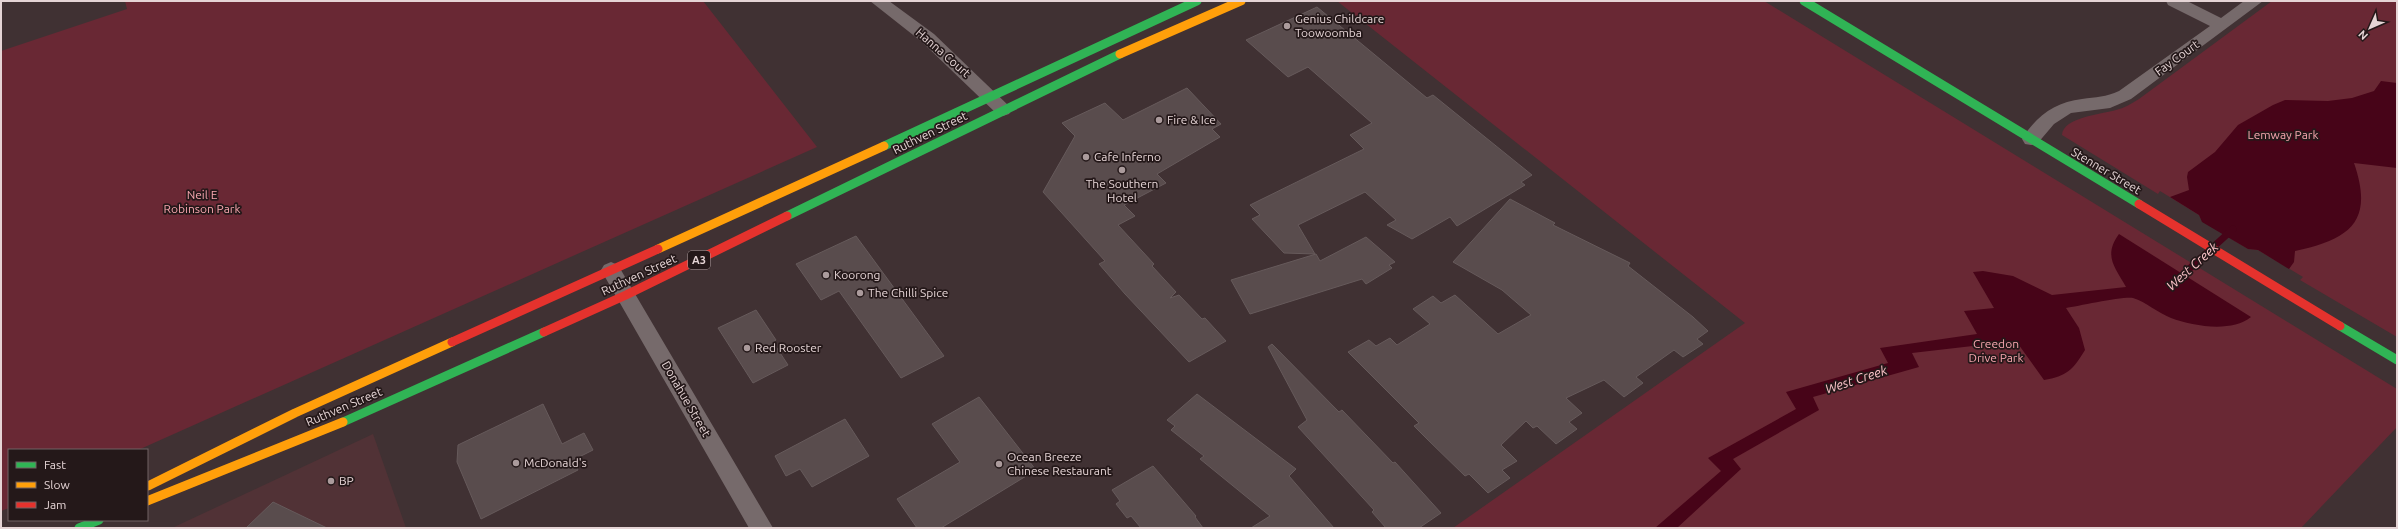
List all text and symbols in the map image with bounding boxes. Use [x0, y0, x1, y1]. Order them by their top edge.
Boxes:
north arrow [2350, 8, 2390, 48]
place label: Genius Childcare Toowoomba [1295, 12, 1384, 39]
marker: Genius Childcare Toowoomba [1282, 21, 1292, 31]
street label: Hanna Court [914, 26, 973, 80]
text: N [2356, 28, 2370, 42]
street label: Fay Court [2152, 37, 2201, 78]
street label: Ruthven Street [890, 109, 969, 156]
place label: Fire & Ice [1167, 113, 1216, 126]
marker: Fire & Ice [1154, 115, 1164, 125]
park label: Lemway Park [2248, 128, 2318, 141]
street label: Stenner Street [2069, 145, 2144, 197]
place label: Cafe Inferno [1094, 150, 1161, 163]
marker: Cafe Inferno [1081, 152, 1091, 162]
marker: The Southern Hotel [1117, 165, 1127, 175]
place label: The Southern Hotel [1086, 177, 1158, 204]
park label: Neil E Robinson Park [164, 188, 240, 215]
water label: West Creek [2163, 239, 2221, 293]
street label: Ruthven Street [599, 251, 679, 298]
road number: A3 [688, 251, 710, 269]
place label: Koorong [834, 268, 881, 281]
marker: Koorong [821, 270, 831, 280]
place label: The Chilli Spice [868, 286, 948, 299]
marker: The Chilli Spice [855, 288, 865, 298]
park label: Creedon Drive Park [1969, 337, 2023, 364]
place label: Red Rooster [755, 341, 822, 354]
marker: Red Rooster [742, 343, 752, 353]
street label: Donahue Street [660, 359, 713, 439]
water label: West Creek [1823, 362, 1889, 396]
street label: Ruthven Street [304, 385, 384, 428]
legend [8, 449, 148, 521]
place label: Ocean Breeze Chinese Restaurant [1007, 450, 1112, 477]
place label: McDonald's [524, 456, 587, 469]
text: Fast [44, 458, 66, 471]
marker: McDonald's [511, 458, 521, 468]
marker: Ocean Breeze Chinese Restaurant [994, 459, 1004, 469]
place label: BP [339, 474, 354, 487]
marker: BP [326, 476, 336, 486]
text: Slow [44, 478, 70, 491]
text: Jam [44, 498, 66, 511]

